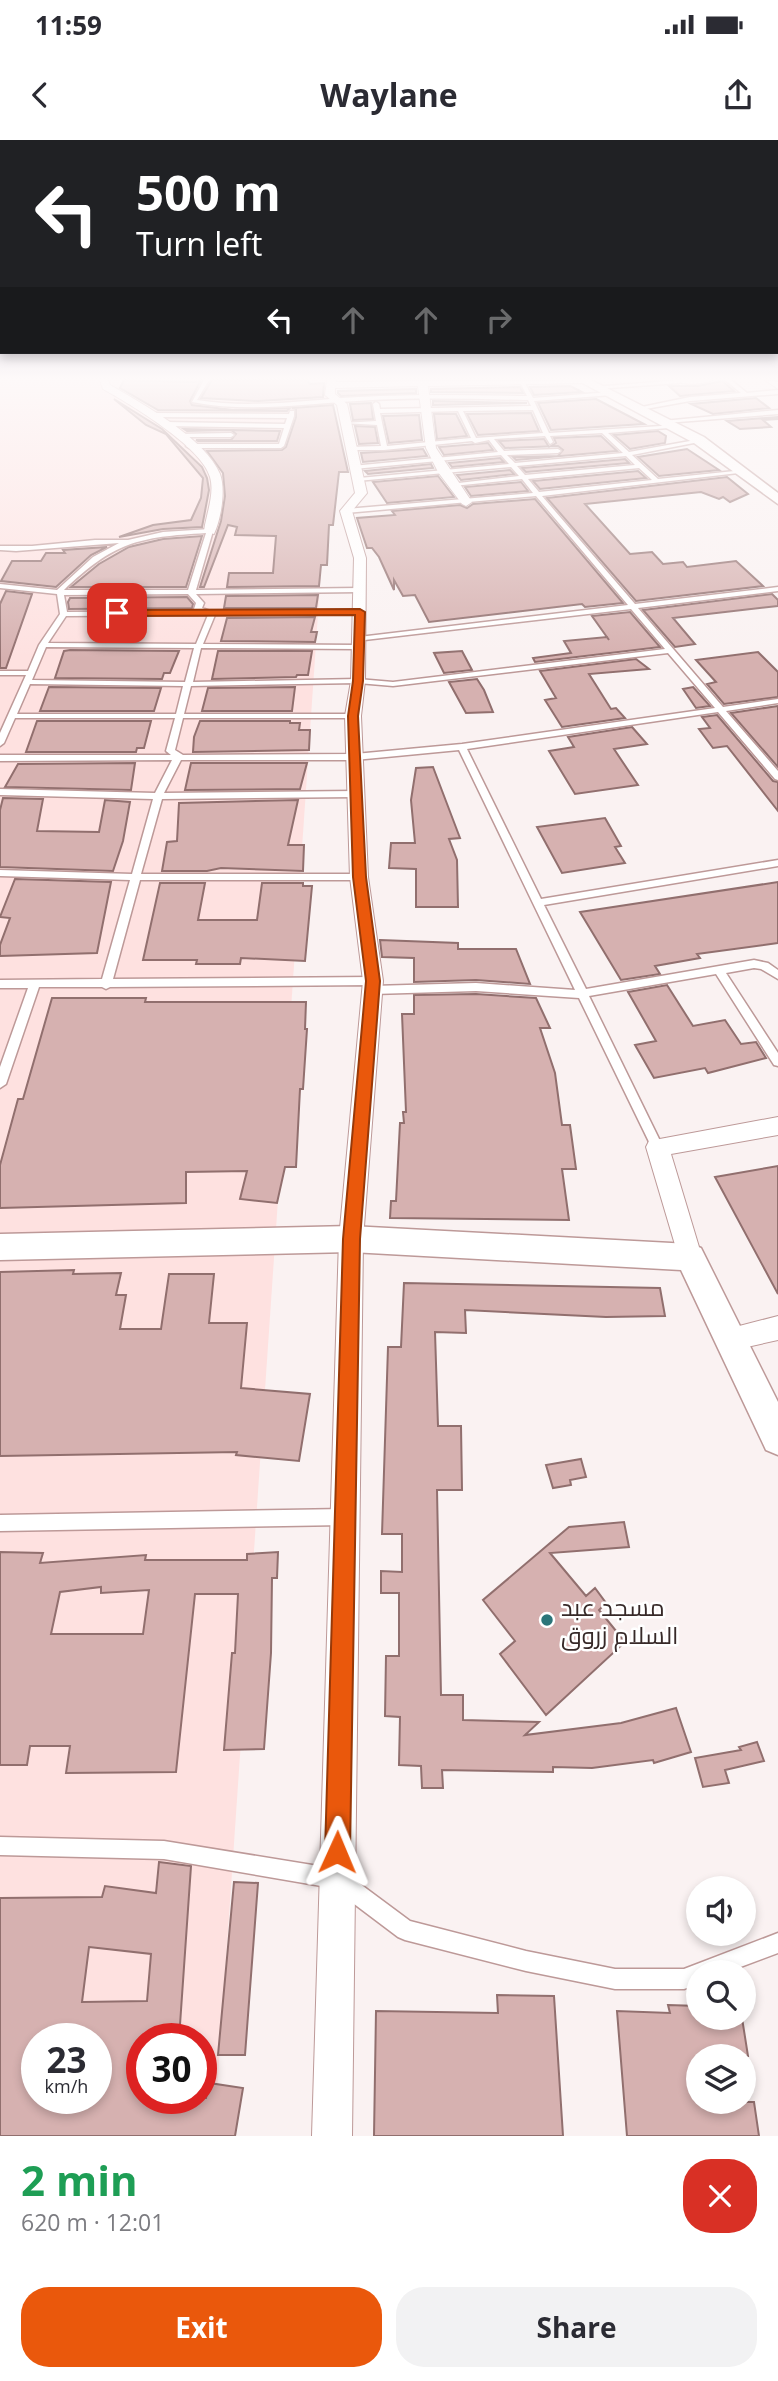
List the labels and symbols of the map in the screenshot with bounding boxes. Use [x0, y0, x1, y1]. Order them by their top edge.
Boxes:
pin [87, 583, 147, 643]
place label: مسجد عبد السلام زروق [561, 1590, 678, 1652]
marker: مسجد عبد السلام زروق [539, 1612, 555, 1628]
position arrow [300, 1815, 374, 1889]
speed limit sign: 30 [126, 2023, 217, 2114]

